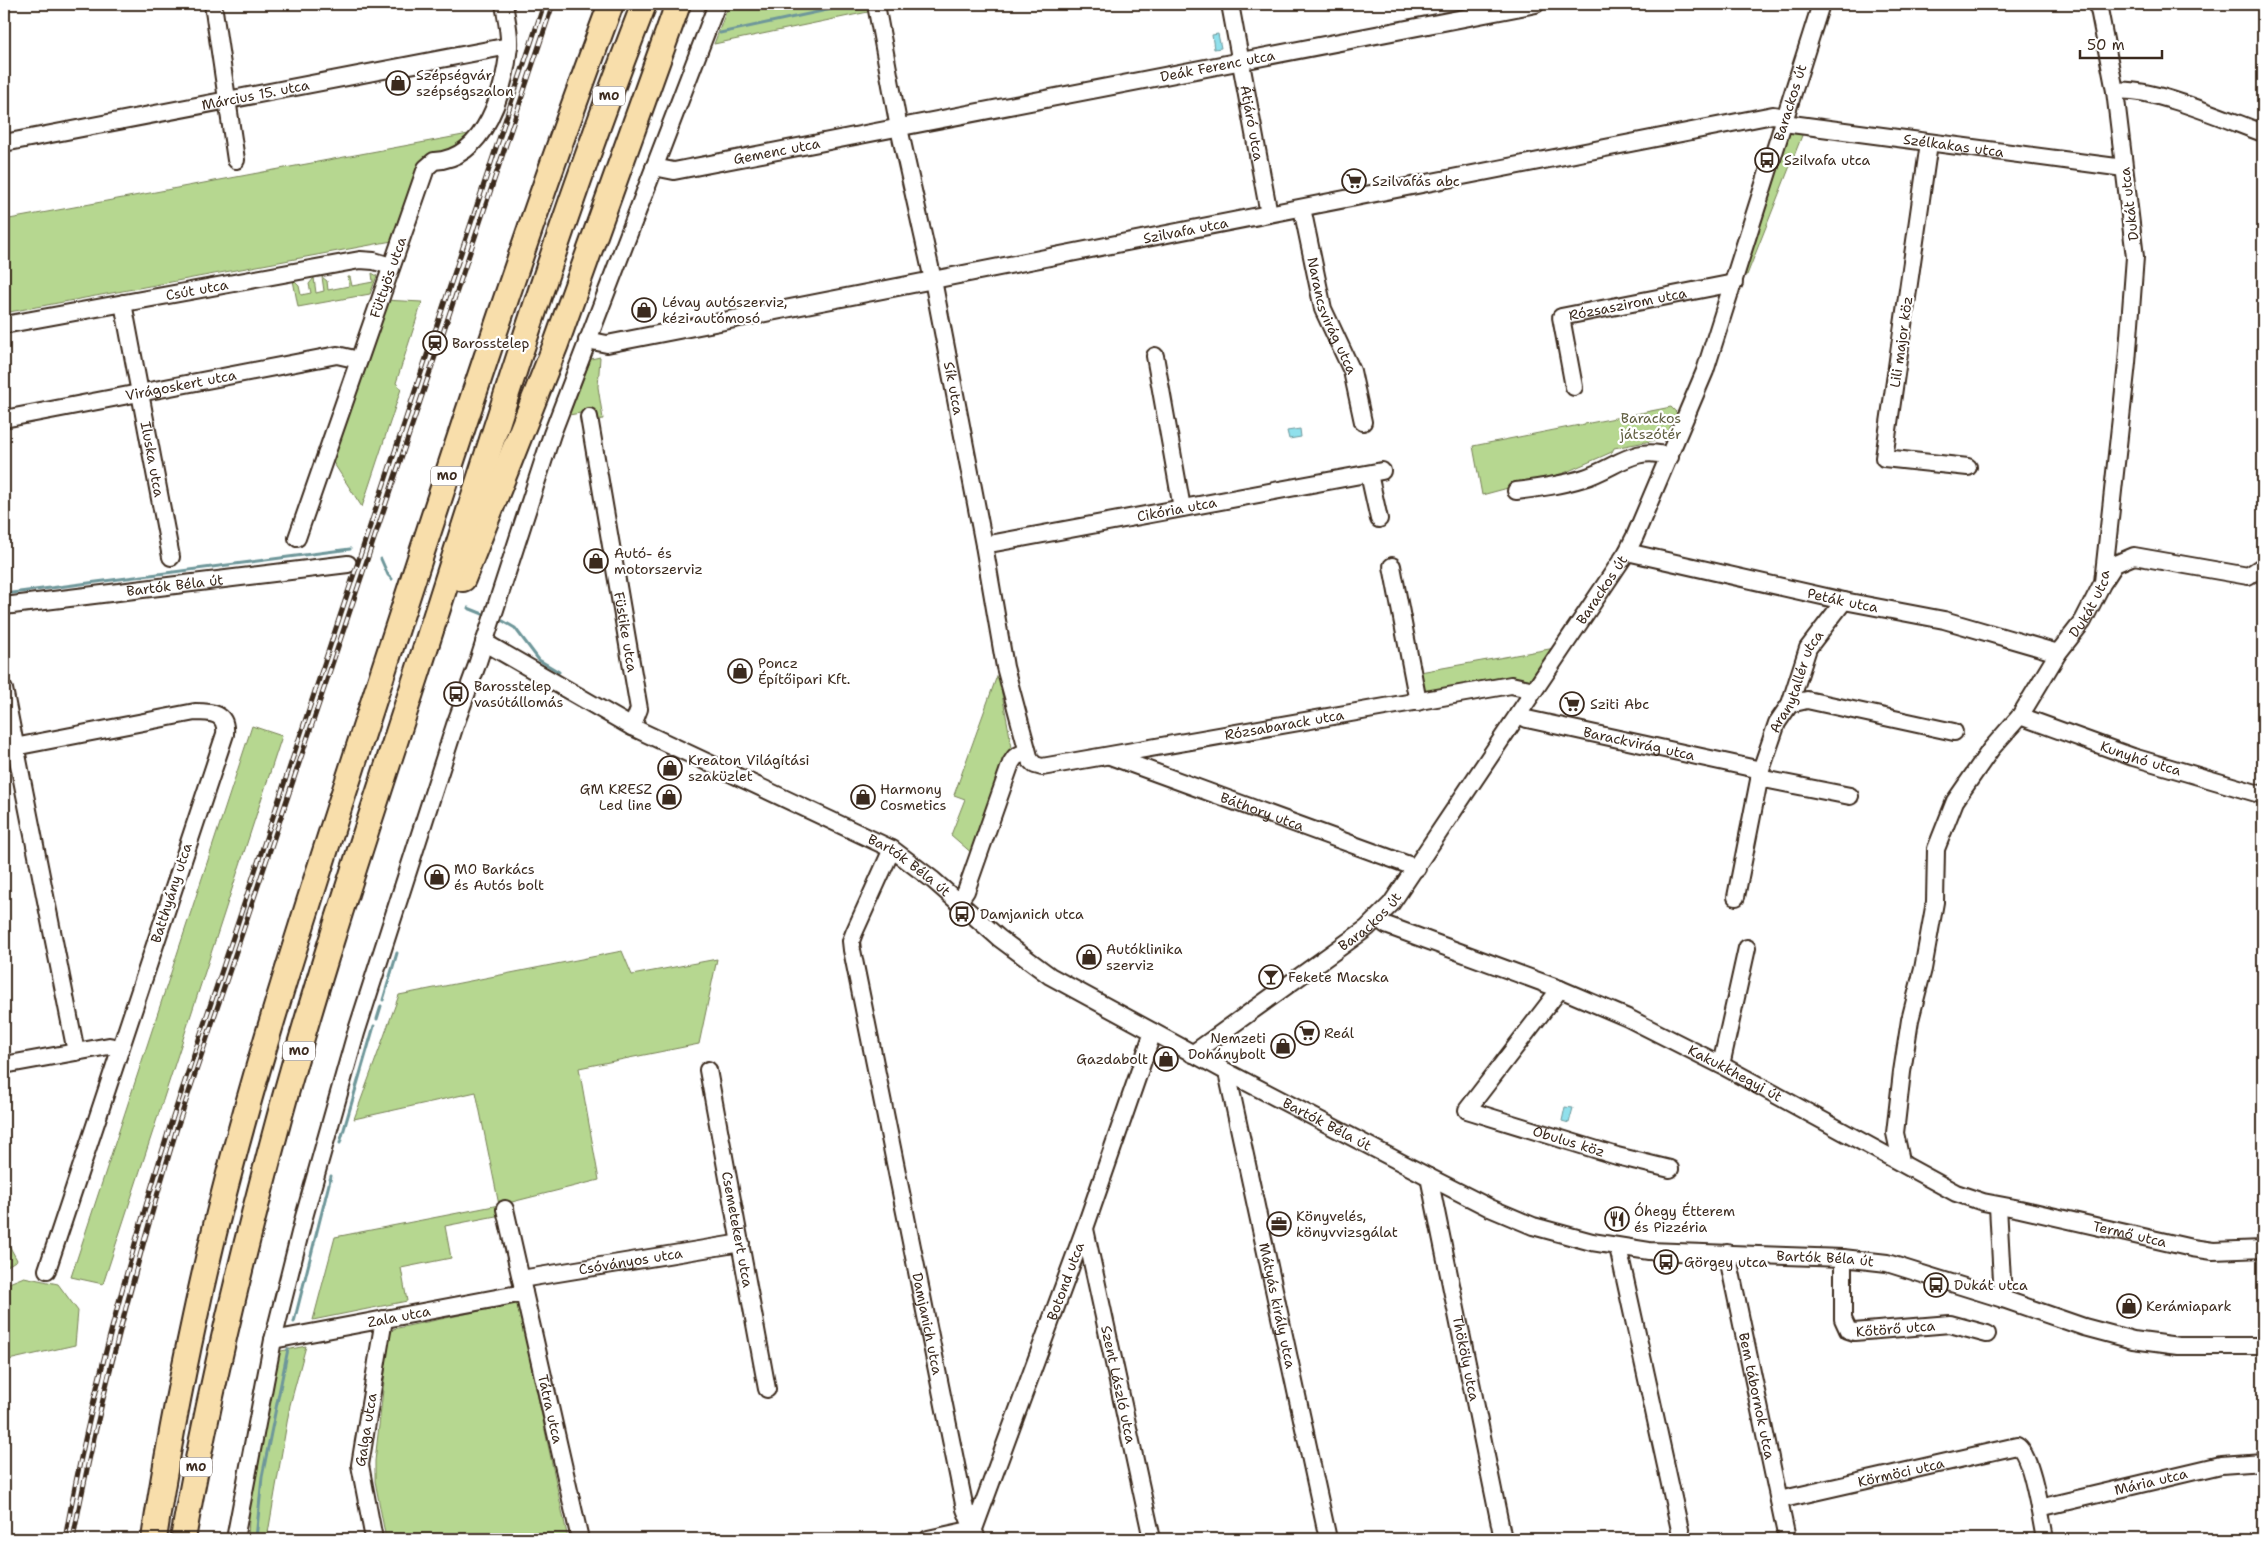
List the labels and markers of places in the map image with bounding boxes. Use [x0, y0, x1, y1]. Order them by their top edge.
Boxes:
place label: Szépségvár szépségszalon [416, 66, 514, 100]
shop icon: Szépségvár szépségszalon [385, 70, 411, 96]
bus stop icon: Szilvafa utca [1754, 147, 1780, 173]
place label: Szilvafa utca [1784, 151, 1871, 169]
supermarket icon: Szilvafás abc [1341, 168, 1367, 194]
place label: Szilvafás abc [1372, 172, 1460, 190]
place label: Lévay autószerviz, kézi autómosó [662, 293, 787, 327]
shop icon: Lévay autószerviz, kézi autómosó [631, 297, 657, 323]
station icon: Barosstelep [422, 330, 448, 356]
place label: Barosstelep [452, 334, 530, 352]
place label: Autó- és motorszerviz [614, 544, 703, 578]
shop icon: Autó- és motorszerviz [583, 548, 609, 574]
place label: Poncz Építőipari Kft. [758, 654, 850, 688]
shop icon: Poncz Építőipari Kft. [727, 658, 753, 684]
place label: Barosstelep vasútállomás [474, 677, 563, 711]
bus stop icon: Barosstelep vasútállomás [443, 681, 469, 707]
supermarket icon: Sziti Abc [1559, 691, 1585, 717]
place label: Sziti Abc [1590, 695, 1649, 713]
place label: Kreaton Világítási szaküzlet [688, 751, 810, 785]
shop icon: Kreaton Világítási szaküzlet [657, 755, 683, 781]
place label: GM KRESZ Led line [580, 780, 652, 814]
place label: Harmony Cosmetics [880, 780, 946, 814]
shop icon: GM KRESZ Led line [656, 784, 682, 810]
shop icon: Harmony Cosmetics [850, 784, 876, 810]
place label: M0 Barkács és Autós bolt [454, 860, 544, 894]
shop icon: M0 Barkács és Autós bolt [424, 864, 450, 890]
bus stop icon: Damjanich utca [949, 901, 975, 927]
place label: Damjanich utca [980, 905, 1084, 923]
place label: Autóklinika szerviz [1106, 940, 1183, 974]
shop icon: Autóklinika szerviz [1076, 944, 1102, 970]
bar icon: Fekete Macska [1258, 964, 1284, 990]
place label: Fekete Macska [1288, 968, 1389, 986]
supermarket icon: Reál [1294, 1020, 1320, 1046]
place label: Reál [1324, 1024, 1355, 1042]
place label: Nemzeti Dohánybolt [1188, 1029, 1266, 1063]
shop icon: Nemzeti Dohánybolt [1270, 1033, 1296, 1059]
shop icon: Gazdabolt [1153, 1046, 1179, 1072]
place label: Gazdabolt [1076, 1050, 1148, 1068]
place label: Óhegy Étterem és Pizzéria [1634, 1202, 1735, 1236]
restaurant icon: Óhegy Étterem és Pizzéria [1604, 1206, 1630, 1232]
place label: Könyvelés, könyvvizsgálat [1296, 1207, 1398, 1241]
office icon: Könyvelés, könyvvizsgálat [1266, 1211, 1292, 1237]
bus stop icon: Görgey utca [1653, 1249, 1679, 1275]
place label: Görgey utca [1684, 1253, 1768, 1271]
bus stop icon: Dukát utca [1923, 1272, 1949, 1298]
place label: Dukát utca [1954, 1276, 2028, 1294]
shop icon: Kerámiapark [2116, 1293, 2142, 1319]
place label: Kerámiapark [2146, 1297, 2232, 1315]

